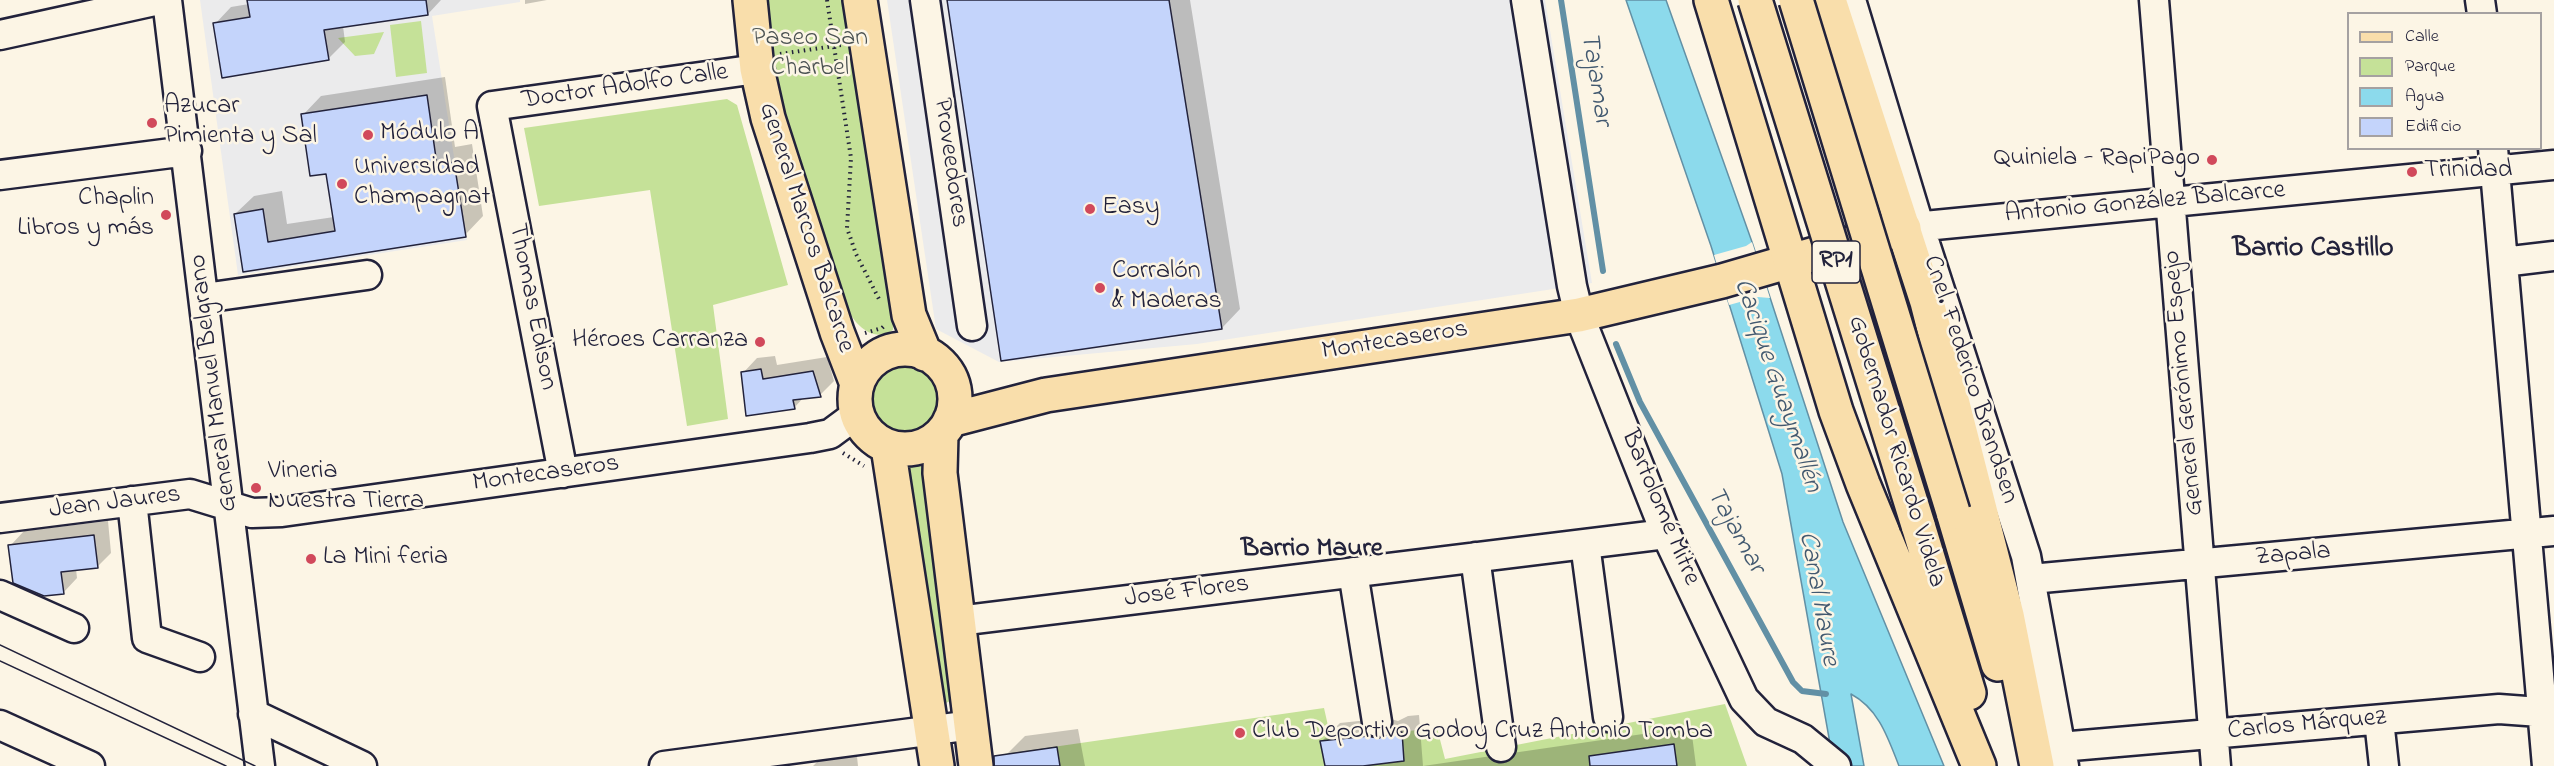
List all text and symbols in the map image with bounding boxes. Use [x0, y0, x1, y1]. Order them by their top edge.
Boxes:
legend [2347, 12, 2542, 150]
park label: Paseo San Charbel [752, 24, 868, 86]
text: Calle [2405, 24, 2439, 50]
water label: Tajamar [1571, 30, 1617, 128]
text: Parque [2405, 54, 2455, 80]
street label: Doctor Adolfo Calle [520, 58, 730, 118]
text: Agua [2405, 84, 2444, 110]
place label: Azucar Pimienta y Sal [164, 92, 317, 154]
street label: Proveedores [924, 96, 974, 230]
street label: General Marcos Balcarce [750, 99, 860, 357]
text: Edificio [2405, 114, 2461, 140]
marker: Azucar Pimienta y Sal [145, 116, 159, 130]
place label: Módulo A [380, 119, 479, 151]
marker: Módulo A [361, 128, 375, 142]
place label: Quiniela - RapiPago [1994, 144, 2200, 176]
place label: Universidad Champagnat [354, 153, 490, 214]
marker: Quiniela - RapiPago [2205, 153, 2219, 167]
place label: Trinidad [2424, 156, 2512, 188]
marker: Trinidad [2405, 165, 2419, 179]
street label: Antonio González Balcarce [2003, 176, 2287, 232]
marker: Universidad Champagnat [335, 177, 349, 191]
place label: Chaplin Libros y más [17, 184, 154, 246]
place label: Easy [1102, 193, 1159, 225]
marker: Easy [1083, 202, 1097, 216]
marker: Chaplin Libros y más [159, 208, 173, 222]
street label: Thomas Edison [500, 221, 562, 393]
district label: Barrio Castillo [2232, 233, 2394, 267]
road number: RP1 [1812, 241, 1860, 283]
street label: General Gerónimo Espejo [2158, 249, 2212, 517]
street label: Cnel. Federico Brandsen [1914, 252, 2024, 508]
street label: General Manuel Belgrano [184, 253, 246, 513]
place label: Corralón & Maderas [1112, 257, 1222, 318]
water label: Cacique Guaymallén [1724, 275, 1828, 497]
marker: Corralón & Maderas [1093, 281, 1107, 295]
street label: Gobernador Ricardo Videla [1839, 312, 1951, 592]
street label: Montecaseros [1320, 315, 1470, 369]
place label: Héroes Carranza [572, 326, 748, 358]
marker: Héroes Carranza [753, 335, 767, 349]
street label: Bartolomé Mitre [1612, 425, 1706, 591]
street label: Montecaseros [471, 449, 621, 501]
place label: Vineria Nuestra Tierra [268, 457, 424, 518]
street label: Jean Jaures [48, 480, 182, 528]
marker: Vineria Nuestra Tierra [249, 481, 263, 495]
water label: Tajamar [1697, 482, 1771, 580]
water label: Canal Maure [1789, 530, 1845, 668]
district label: Barrio Maure [1241, 535, 1383, 567]
street label: Zapala [2254, 537, 2332, 575]
place label: La Mini feria [323, 543, 448, 575]
marker: La Mini feria [304, 552, 318, 566]
street label: José Flores [1123, 570, 1251, 616]
street label: Carlos Márquez [2226, 704, 2388, 748]
place label: Club Deportivo Godoy Cruz Antonio Tomba [1252, 717, 1713, 749]
marker: Club Deportivo Godoy Cruz Antonio Tomba [1233, 726, 1247, 740]

